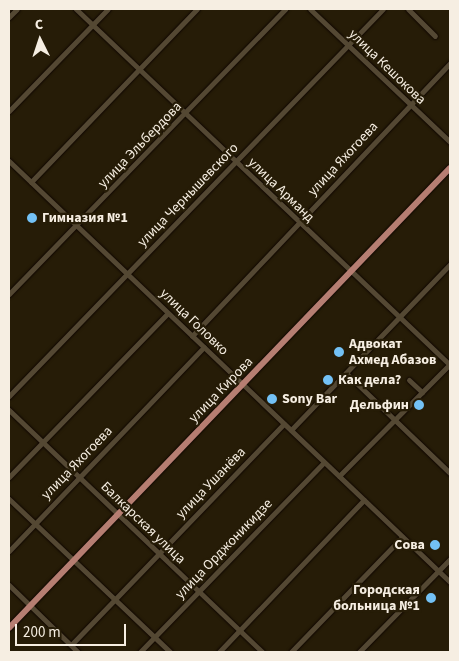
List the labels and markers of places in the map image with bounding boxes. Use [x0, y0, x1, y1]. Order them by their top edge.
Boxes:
place label: Гимназия №1 [42, 210, 128, 226]
marker: Гимназия №1 [26, 212, 38, 224]
place label: Адвокат Ахмед Абазов [349, 336, 437, 368]
marker: Адвокат Ахмед Абазов [333, 346, 345, 358]
place label: Как дела? [338, 372, 401, 388]
marker: Как дела? [322, 374, 334, 386]
place label: Sony Bar [282, 391, 337, 407]
marker: Sony Bar [266, 393, 278, 405]
place label: Дельфин [350, 397, 409, 413]
marker: Дельфин [413, 399, 425, 411]
place label: Сова [394, 537, 425, 553]
marker: Сова [429, 539, 441, 551]
place label: Городская больница №1 [333, 582, 420, 614]
marker: Городская больница №1 [424, 591, 438, 605]

